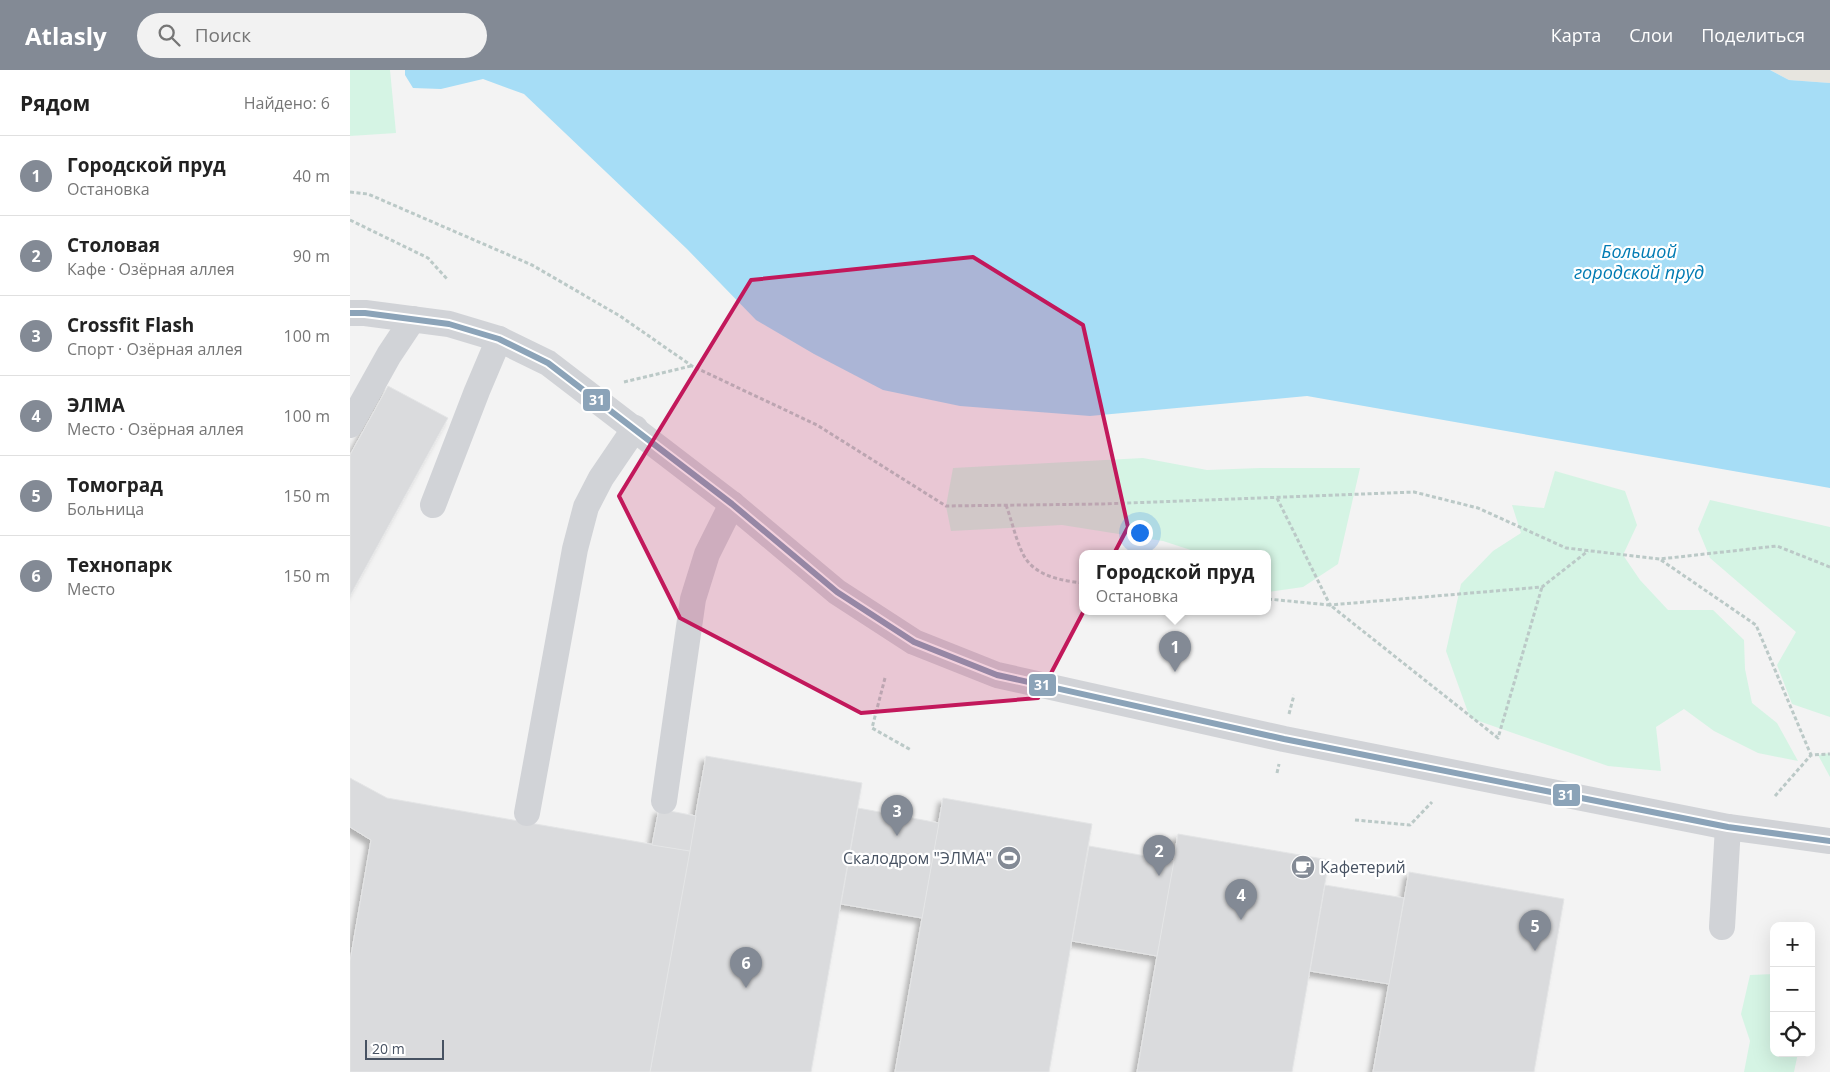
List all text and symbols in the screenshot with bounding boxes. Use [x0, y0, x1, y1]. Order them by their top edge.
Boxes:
search box [137, 13, 487, 58]
text: Atlasly [25, 19, 107, 52]
icon: search [155, 21, 183, 49]
text: Поиск [195, 22, 251, 48]
text: Карта [1551, 23, 1601, 47]
text: Слои [1629, 23, 1673, 47]
text: Поделиться [1701, 23, 1805, 47]
text: Рядом [20, 89, 90, 117]
text: Найдено: 6 [244, 92, 330, 114]
text: Городской пруд [67, 152, 226, 178]
text: 1 [31, 165, 41, 187]
text: 40 m [293, 165, 330, 187]
text: Остановка [67, 178, 150, 200]
text: Столовая [67, 232, 160, 258]
water label: Большой городской пруд [1574, 239, 1704, 284]
text: 2 [31, 245, 41, 267]
text: 90 m [293, 245, 330, 267]
text: Кафе · Озёрная аллея [67, 258, 235, 280]
text: Crossfit Flash [67, 312, 194, 338]
text: 3 [31, 325, 41, 347]
text: 100 m [284, 325, 330, 347]
text: Спорт · Озёрная аллея [67, 338, 243, 360]
line badge: 31 [582, 388, 611, 412]
text: 31 [589, 390, 605, 409]
text: ЭЛМА [67, 392, 125, 418]
text: 4 [31, 405, 41, 427]
text: 100 m [284, 405, 330, 427]
text: Место · Озёрная аллея [67, 418, 244, 440]
text: Томоград [67, 472, 163, 498]
text: 5 [31, 485, 41, 507]
text: 150 m [284, 485, 330, 507]
text: Больница [67, 498, 144, 520]
your location [1127, 520, 1153, 546]
popup [1079, 550, 1271, 615]
text: Технопарк [67, 552, 172, 578]
text: Городской пруд [1096, 559, 1254, 585]
text: 6 [31, 565, 41, 587]
text: 150 m [284, 565, 330, 587]
text: Место [67, 578, 115, 600]
text: Остановка [1096, 585, 1178, 607]
pin: 1 [1159, 631, 1191, 672]
line badge: 31 [1028, 673, 1057, 697]
text: 31 [1034, 675, 1050, 694]
line badge: 31 [1552, 783, 1581, 807]
text: 31 [1558, 785, 1574, 804]
pin: 3 [881, 795, 913, 836]
pin: 2 [1143, 835, 1175, 876]
sports icon: Скалодром "ЭЛМА" [996, 845, 1022, 871]
place label: Скалодром "ЭЛМА" [843, 847, 992, 869]
cafe icon: Кафетерий [1290, 854, 1316, 880]
place label: Кафетерий [1320, 856, 1406, 878]
pin: 4 [1225, 879, 1257, 920]
pin: 5 [1519, 910, 1551, 951]
map controls [1770, 922, 1815, 1057]
button: + [1770, 922, 1815, 967]
pin: 6 [730, 947, 762, 988]
button: − [1770, 967, 1815, 1012]
button: locate [1770, 1012, 1815, 1057]
scale bar [365, 1037, 444, 1060]
text: 20 m [372, 1039, 405, 1058]

